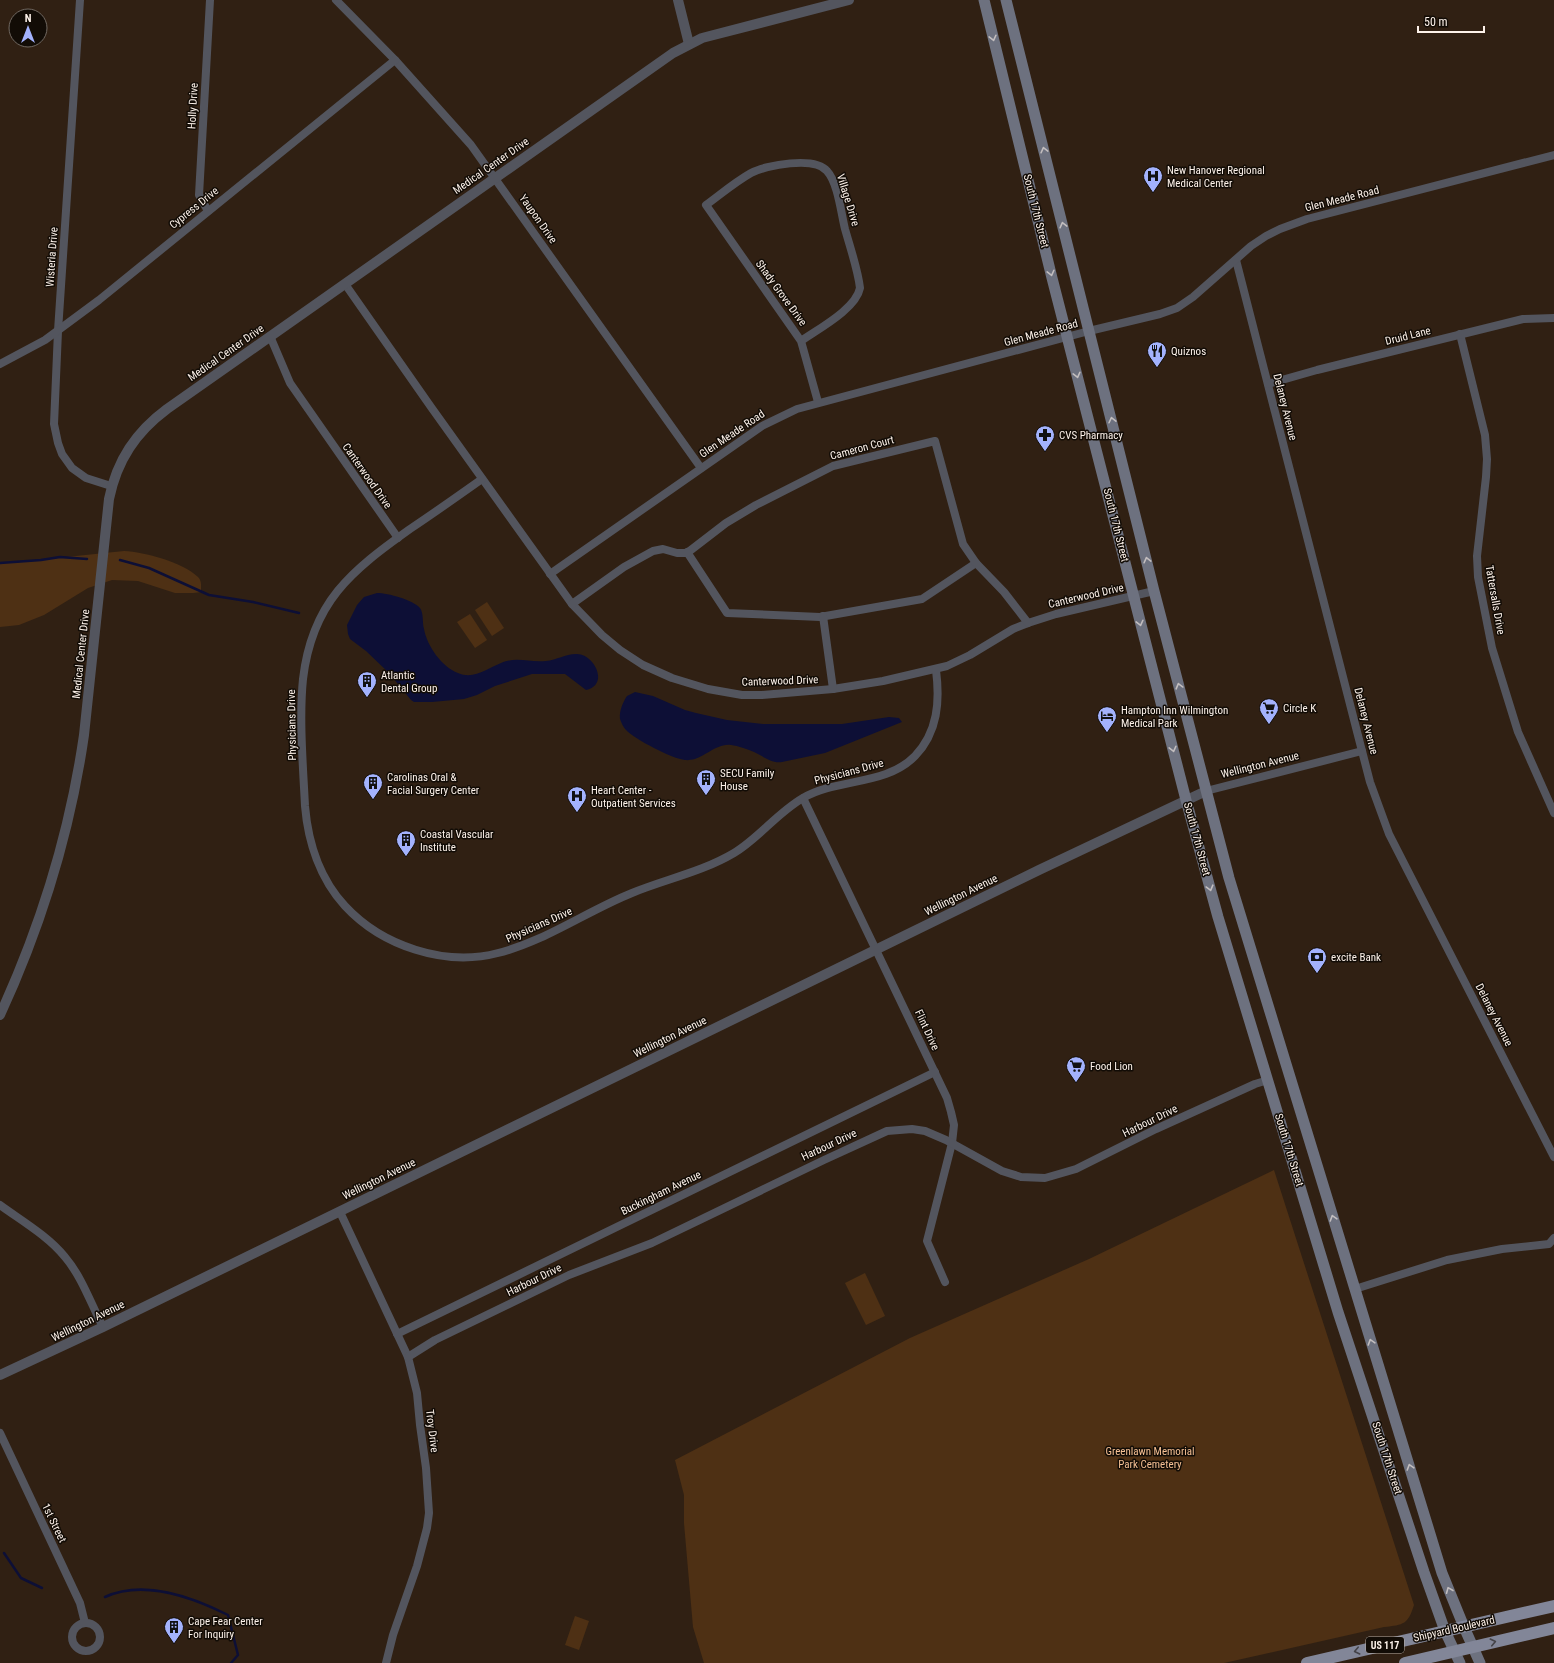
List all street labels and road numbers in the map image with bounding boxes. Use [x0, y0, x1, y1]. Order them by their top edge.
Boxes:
street label: Holly Drive [185, 82, 201, 130]
street label: Medical Center Drive [450, 135, 532, 197]
street label: Village Drive [834, 172, 862, 228]
street label: South 17th Street [1021, 173, 1051, 249]
street label: Cypress Drive [167, 184, 221, 232]
street label: Glen Meade Road [1304, 184, 1380, 214]
street label: Yaupon Drive [516, 192, 560, 246]
street label: Wisteria Drive [43, 227, 61, 287]
street label: Shady Grove Drive [753, 258, 809, 328]
street label: Glen Meade Road [1003, 317, 1079, 349]
street label: Medical Center Drive [185, 322, 267, 384]
street label: Druid Lane [1384, 324, 1432, 348]
street label: Delaney Avenue [1270, 372, 1300, 442]
street label: Glen Meade Road [697, 407, 767, 461]
street label: Cameron Court [829, 433, 895, 463]
street label: Canterwood Drive [340, 441, 394, 511]
street label: South 17th Street [1101, 487, 1131, 563]
street label: Tattersalls Drive [1483, 564, 1507, 636]
street label: Canterwood Drive [1047, 581, 1125, 611]
street label: Medical Center Drive [70, 609, 92, 699]
street label: Canterwood Drive [741, 673, 819, 689]
street label: Delaney Avenue [1351, 686, 1381, 756]
street label: Physicians Drive [285, 689, 299, 761]
street label: Wellington Avenue [1220, 749, 1300, 781]
street label: Physicians Drive [813, 757, 885, 787]
street label: South 17th Street [1181, 801, 1213, 877]
street label: Wellington Avenue [922, 872, 1000, 918]
street label: Physicians Drive [504, 905, 574, 945]
street label: Delaney Avenue [1473, 982, 1515, 1048]
street label: Flint Drive [912, 1008, 942, 1052]
street label: Wellington Avenue [631, 1014, 709, 1060]
street label: Harbour Drive [1120, 1102, 1180, 1140]
street label: South 17th Street [1272, 1112, 1306, 1188]
street label: Harbour Drive [799, 1127, 859, 1163]
street label: Wellington Avenue [340, 1156, 418, 1202]
street label: Buckingham Avenue [619, 1168, 703, 1218]
street label: Harbour Drive [504, 1261, 564, 1299]
street label: Wellington Avenue [49, 1298, 127, 1344]
street label: Troy Drive [423, 1409, 441, 1453]
street label: South 17th Street [1369, 1420, 1405, 1496]
street label: 1st Street [39, 1501, 69, 1545]
street label: Shipyard Boulevard [1412, 1613, 1496, 1645]
road number: US 117 [1366, 1637, 1404, 1653]

